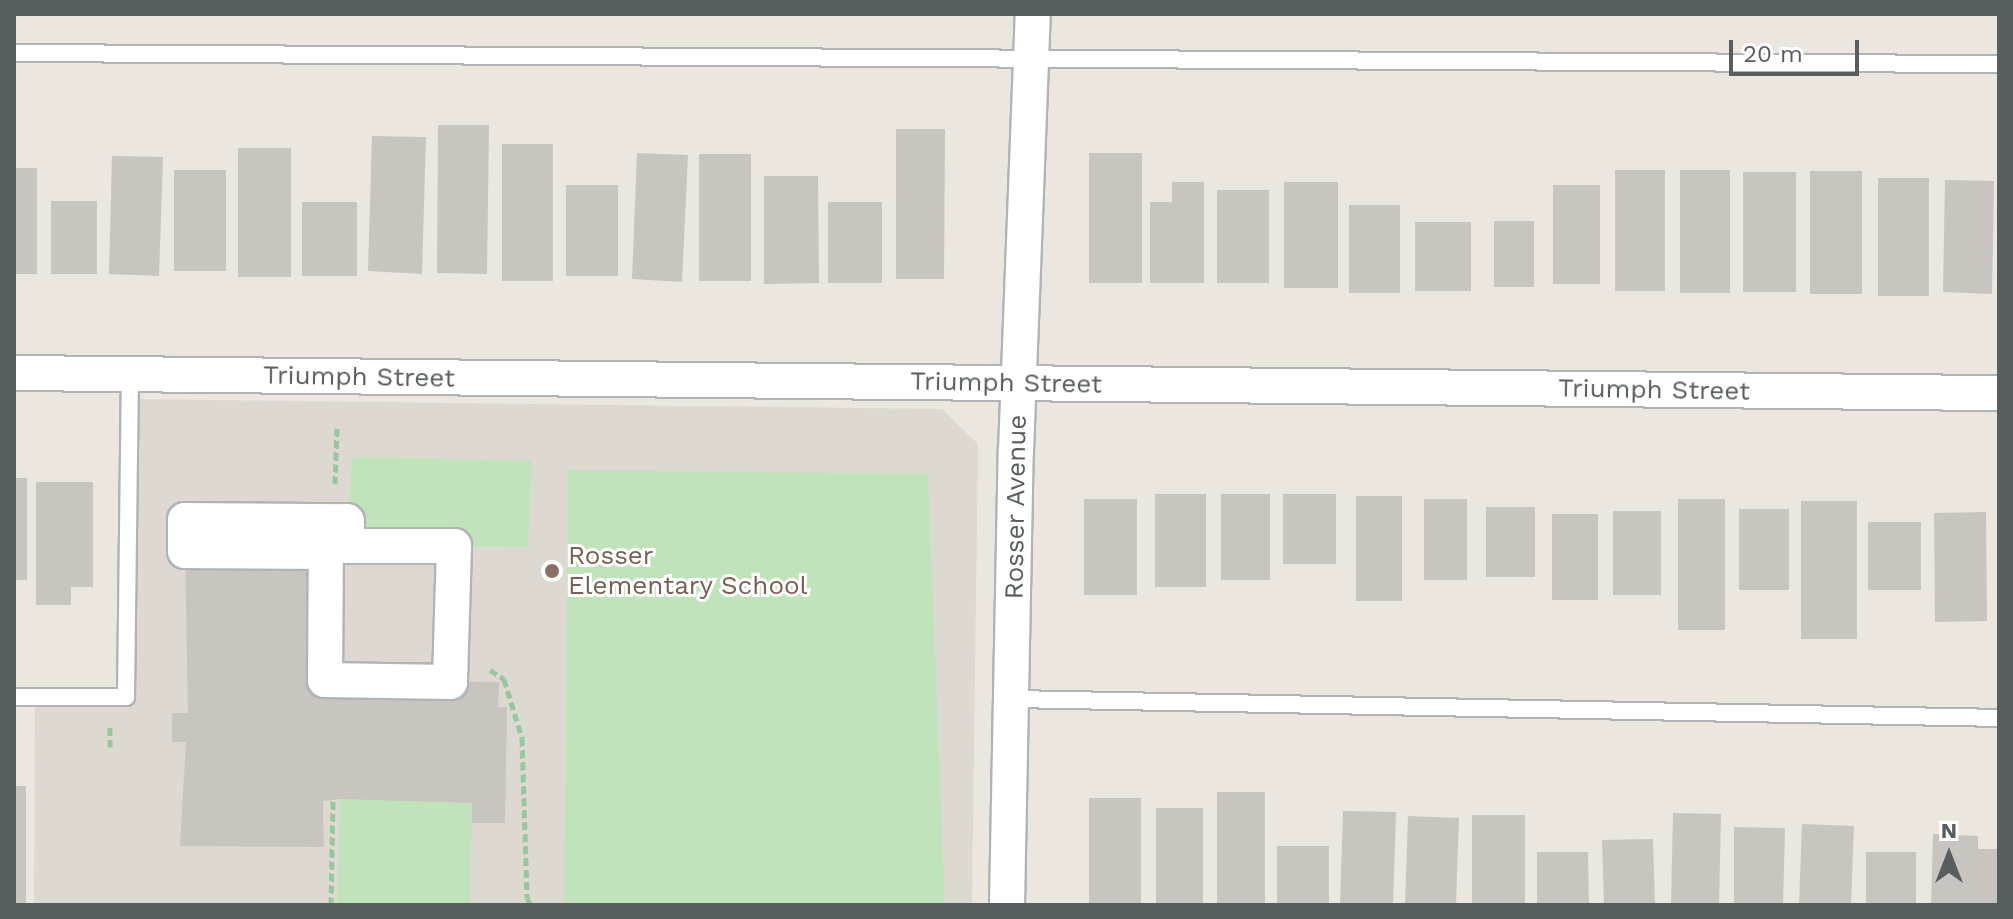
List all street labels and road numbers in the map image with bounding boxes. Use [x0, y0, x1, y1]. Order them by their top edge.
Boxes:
street label: Triumph Street [263, 360, 455, 394]
street label: Triumph Street [910, 366, 1102, 400]
street label: Triumph Street [1558, 373, 1750, 407]
street label: Rosser Avenue [999, 414, 1033, 600]

